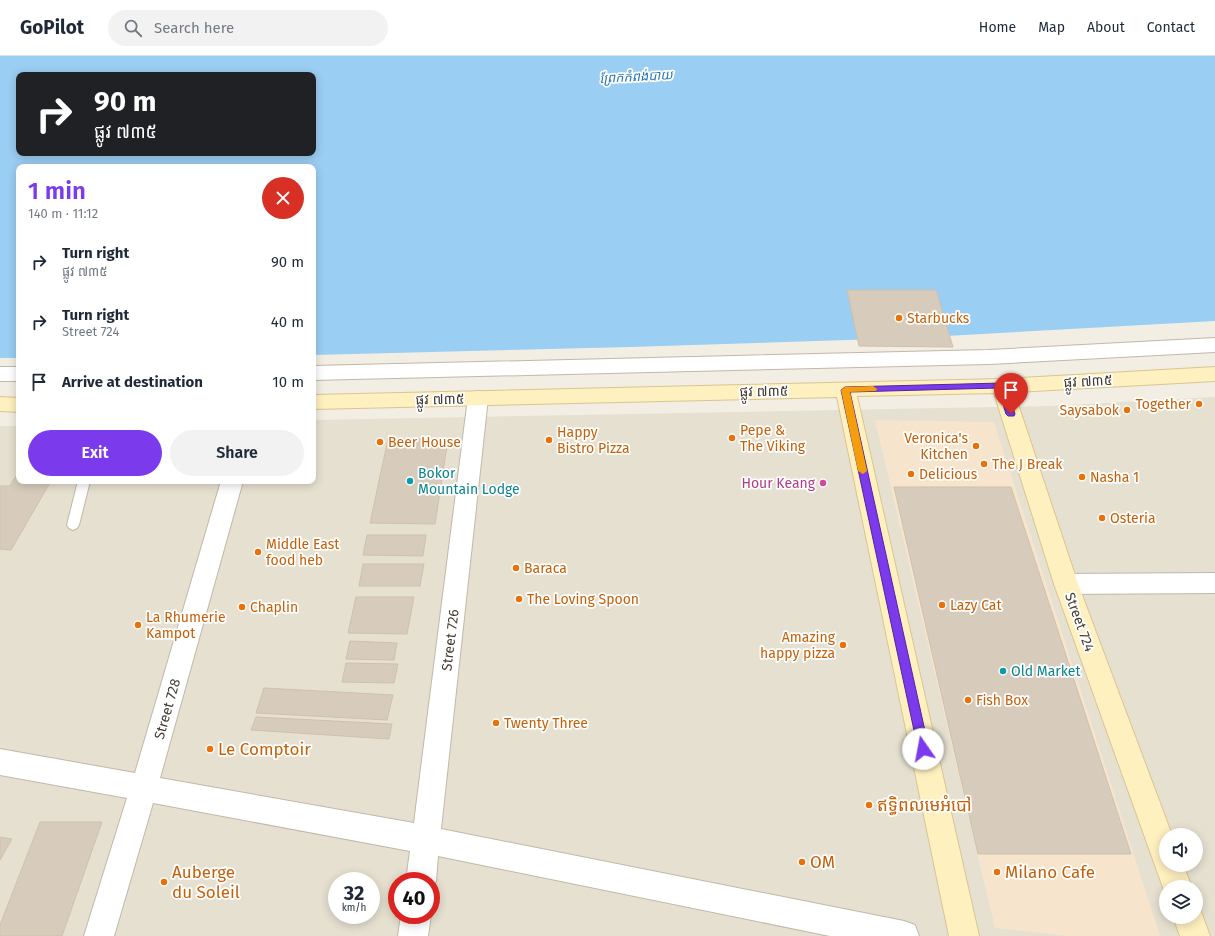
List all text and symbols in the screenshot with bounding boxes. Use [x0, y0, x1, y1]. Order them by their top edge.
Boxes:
search box [108, 10, 388, 46]
text: GoPilot [20, 16, 84, 39]
icon: search [122, 17, 144, 39]
text: Search here [154, 19, 234, 37]
text: Home [979, 19, 1016, 36]
text: Map [1038, 19, 1065, 36]
text: About [1087, 19, 1125, 36]
text: Contact [1147, 19, 1195, 36]
water label: ព្រែកកំពង់បាយ [599, 67, 675, 87]
text: 90 m [94, 85, 156, 118]
icon: right [28, 88, 80, 140]
text: ផ្លូវ ៧៣៥ [94, 121, 157, 143]
text: 1 min [28, 177, 86, 205]
button: close [262, 177, 304, 219]
text: 140 m · 11:12 [28, 206, 98, 221]
text: Turn right [62, 244, 129, 262]
icon: right [28, 251, 50, 273]
text: 90 m [271, 253, 304, 271]
text: ផ្លូវ ៧៣៥ [62, 264, 108, 279]
text: Turn right [62, 306, 129, 324]
place label: Starbucks [907, 310, 970, 327]
icon: right [28, 311, 50, 333]
text: 40 m [271, 313, 304, 331]
marker: Starbucks [894, 313, 904, 323]
text: Street 724 [62, 324, 119, 339]
icon: arrive [28, 371, 50, 393]
street label: ផ្លូវ ៧៣៥ [1063, 372, 1113, 394]
text: Arrive at destination [62, 373, 203, 391]
text: 10 m [272, 373, 304, 391]
pin [994, 373, 1028, 414]
icon: arrive [1000, 379, 1022, 401]
street label: ផ្លូវ ៧៣៥ [739, 383, 789, 404]
street label: ផ្លូវ ៧៣៥ [415, 391, 465, 412]
place label: Together [1135, 396, 1192, 413]
marker: Together [1194, 399, 1204, 409]
place label: Saysabok [1060, 402, 1120, 419]
marker: Saysabok [1122, 405, 1132, 415]
place label: Pepe & The Viking [740, 422, 806, 455]
place label: Happy Bistro Pizza [557, 424, 630, 457]
button: Exit [28, 430, 162, 476]
button: Share [170, 430, 304, 476]
place label: Veronica's Kitchen [904, 430, 968, 463]
marker: Pepe & The Viking [727, 433, 737, 443]
place label: Beer House [388, 434, 461, 451]
marker: Happy Bistro Pizza [544, 435, 554, 445]
marker: Beer House [375, 437, 385, 447]
marker: Veronica's Kitchen [971, 441, 981, 451]
place label: The J Break [992, 456, 1063, 473]
marker: The J Break [979, 459, 989, 469]
place label: Bokor Mountain Lodge [418, 465, 520, 498]
place label: Delicious [919, 466, 978, 483]
marker: Delicious [906, 469, 916, 479]
place label: Nasha 1 [1090, 469, 1139, 486]
marker: Nasha 1 [1077, 472, 1087, 482]
place label: Hour Keang [741, 475, 816, 492]
marker: Bokor Mountain Lodge [405, 476, 415, 486]
marker: Hour Keang [818, 478, 828, 488]
place label: Osteria [1110, 510, 1156, 527]
marker: Osteria [1097, 513, 1107, 523]
place label: Middle East food heb [266, 536, 340, 569]
marker: Middle East food heb [253, 547, 263, 557]
place label: Baraca [524, 560, 567, 577]
marker: Baraca [511, 563, 521, 573]
street label: Street 724 [1061, 590, 1098, 655]
place label: The Loving Spoon [527, 591, 639, 608]
marker: The Loving Spoon [514, 594, 524, 604]
place label: Lazy Cat [950, 597, 1002, 614]
place label: Chaplin [250, 599, 298, 616]
marker: Lazy Cat [937, 600, 947, 610]
marker: Chaplin [237, 602, 247, 612]
street label: Street 726 [438, 608, 463, 672]
place label: La Rhumerie Kampot [146, 609, 226, 642]
marker: La Rhumerie Kampot [133, 620, 143, 630]
place label: Amazing happy pizza [760, 629, 836, 662]
marker: Amazing happy pizza [838, 640, 848, 650]
place label: Old Market [1011, 663, 1081, 680]
marker: Old Market [998, 666, 1008, 676]
street label: Street 728 [151, 677, 184, 741]
place label: Fish Box [976, 692, 1028, 709]
marker: Fish Box [963, 695, 973, 705]
place label: Twenty Three [504, 715, 588, 732]
marker: Twenty Three [491, 718, 501, 728]
position arrow [902, 728, 944, 770]
place label: Le Comptoir [218, 739, 311, 760]
marker: Le Comptoir [205, 744, 215, 754]
place label: ឥទ្ធិពលមេអំបៅ [877, 795, 972, 816]
marker: ឥទ្ធិពលមេអំបៅ [864, 800, 874, 810]
map controls [1159, 828, 1203, 924]
button: sound [1159, 828, 1203, 872]
place label: OM [810, 852, 835, 873]
marker: OM [797, 857, 807, 867]
place label: Auberge du Soleil [172, 862, 240, 903]
place label: Milano Cafe [1005, 862, 1095, 883]
marker: Milano Cafe [992, 867, 1002, 877]
speed limit sign: 40 [388, 872, 440, 924]
marker: Auberge du Soleil [159, 877, 169, 887]
button: layers [1159, 880, 1203, 924]
text: 32 [344, 881, 364, 905]
text: km/h [342, 902, 366, 914]

